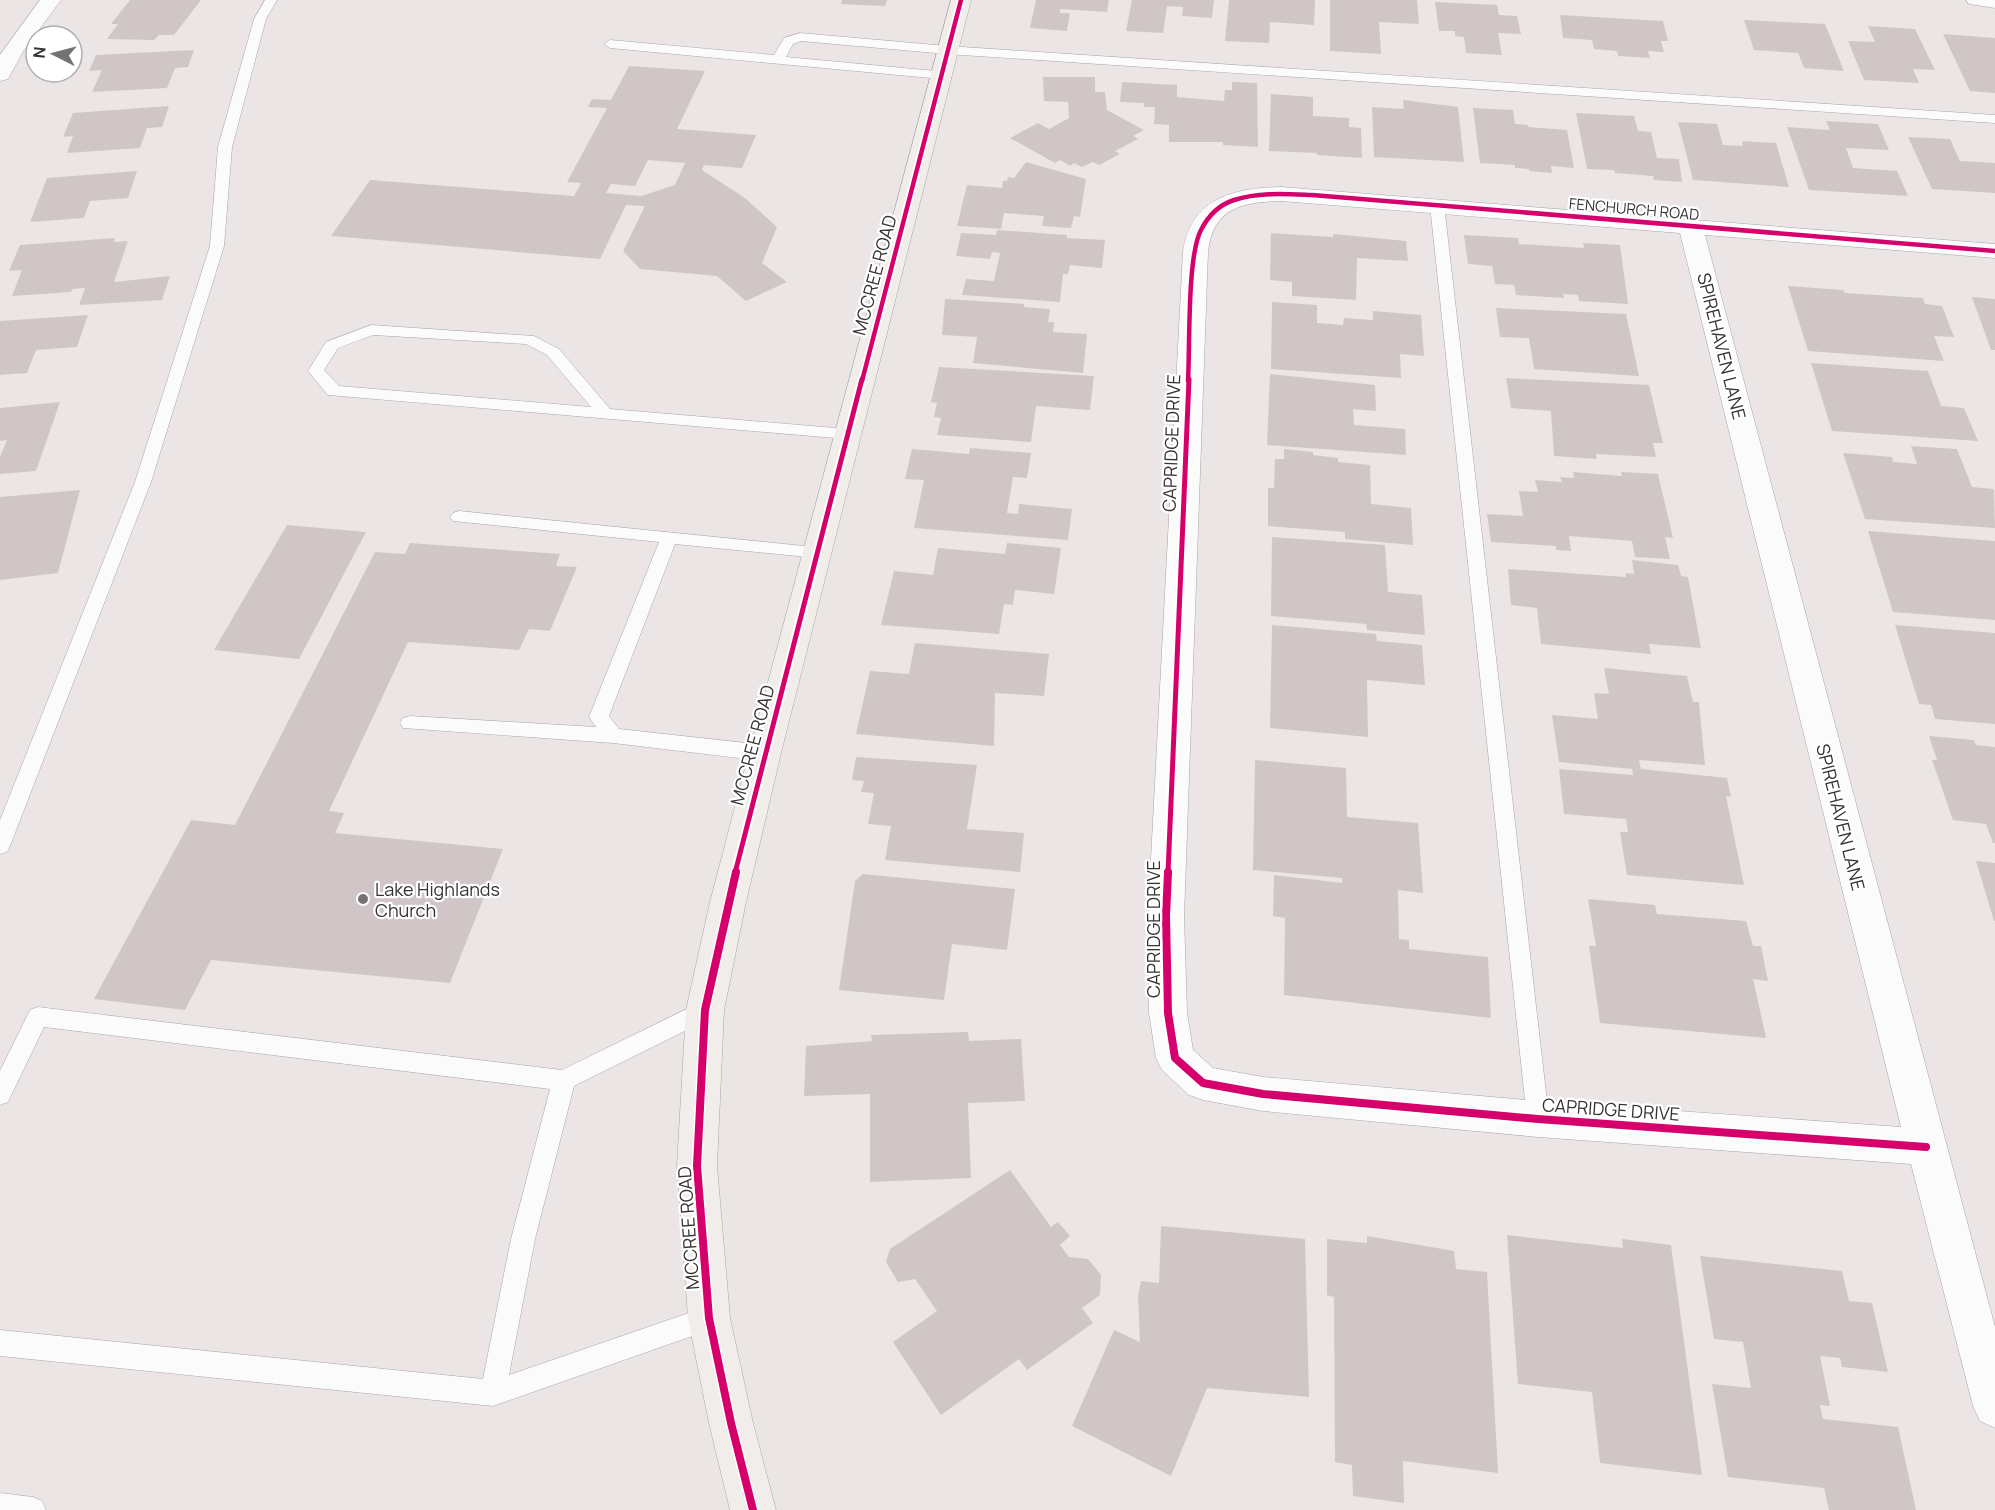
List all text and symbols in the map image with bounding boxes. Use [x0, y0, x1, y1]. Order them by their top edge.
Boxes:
north arrow [24, 24, 84, 84]
text: N [28, 46, 51, 59]
street label: FENCHURCH ROAD [1568, 193, 1700, 225]
street label: MCCREE ROAD [846, 212, 902, 338]
street label: SPIREHAVEN LANE [1692, 270, 1752, 422]
street label: CAPRIDGE DRIVE [1157, 374, 1185, 512]
street label: MCCREE ROAD [724, 682, 780, 808]
street label: SPIREHAVEN LANE [1811, 741, 1871, 893]
street label: CAPRIDGE DRIVE [1141, 860, 1165, 998]
place label: Lake Highlands Church [375, 877, 500, 922]
marker: Lake Highlands Church [356, 892, 370, 906]
street label: CAPRIDGE DRIVE [1541, 1092, 1681, 1126]
street label: MCCREE ROAD [672, 1165, 704, 1291]

